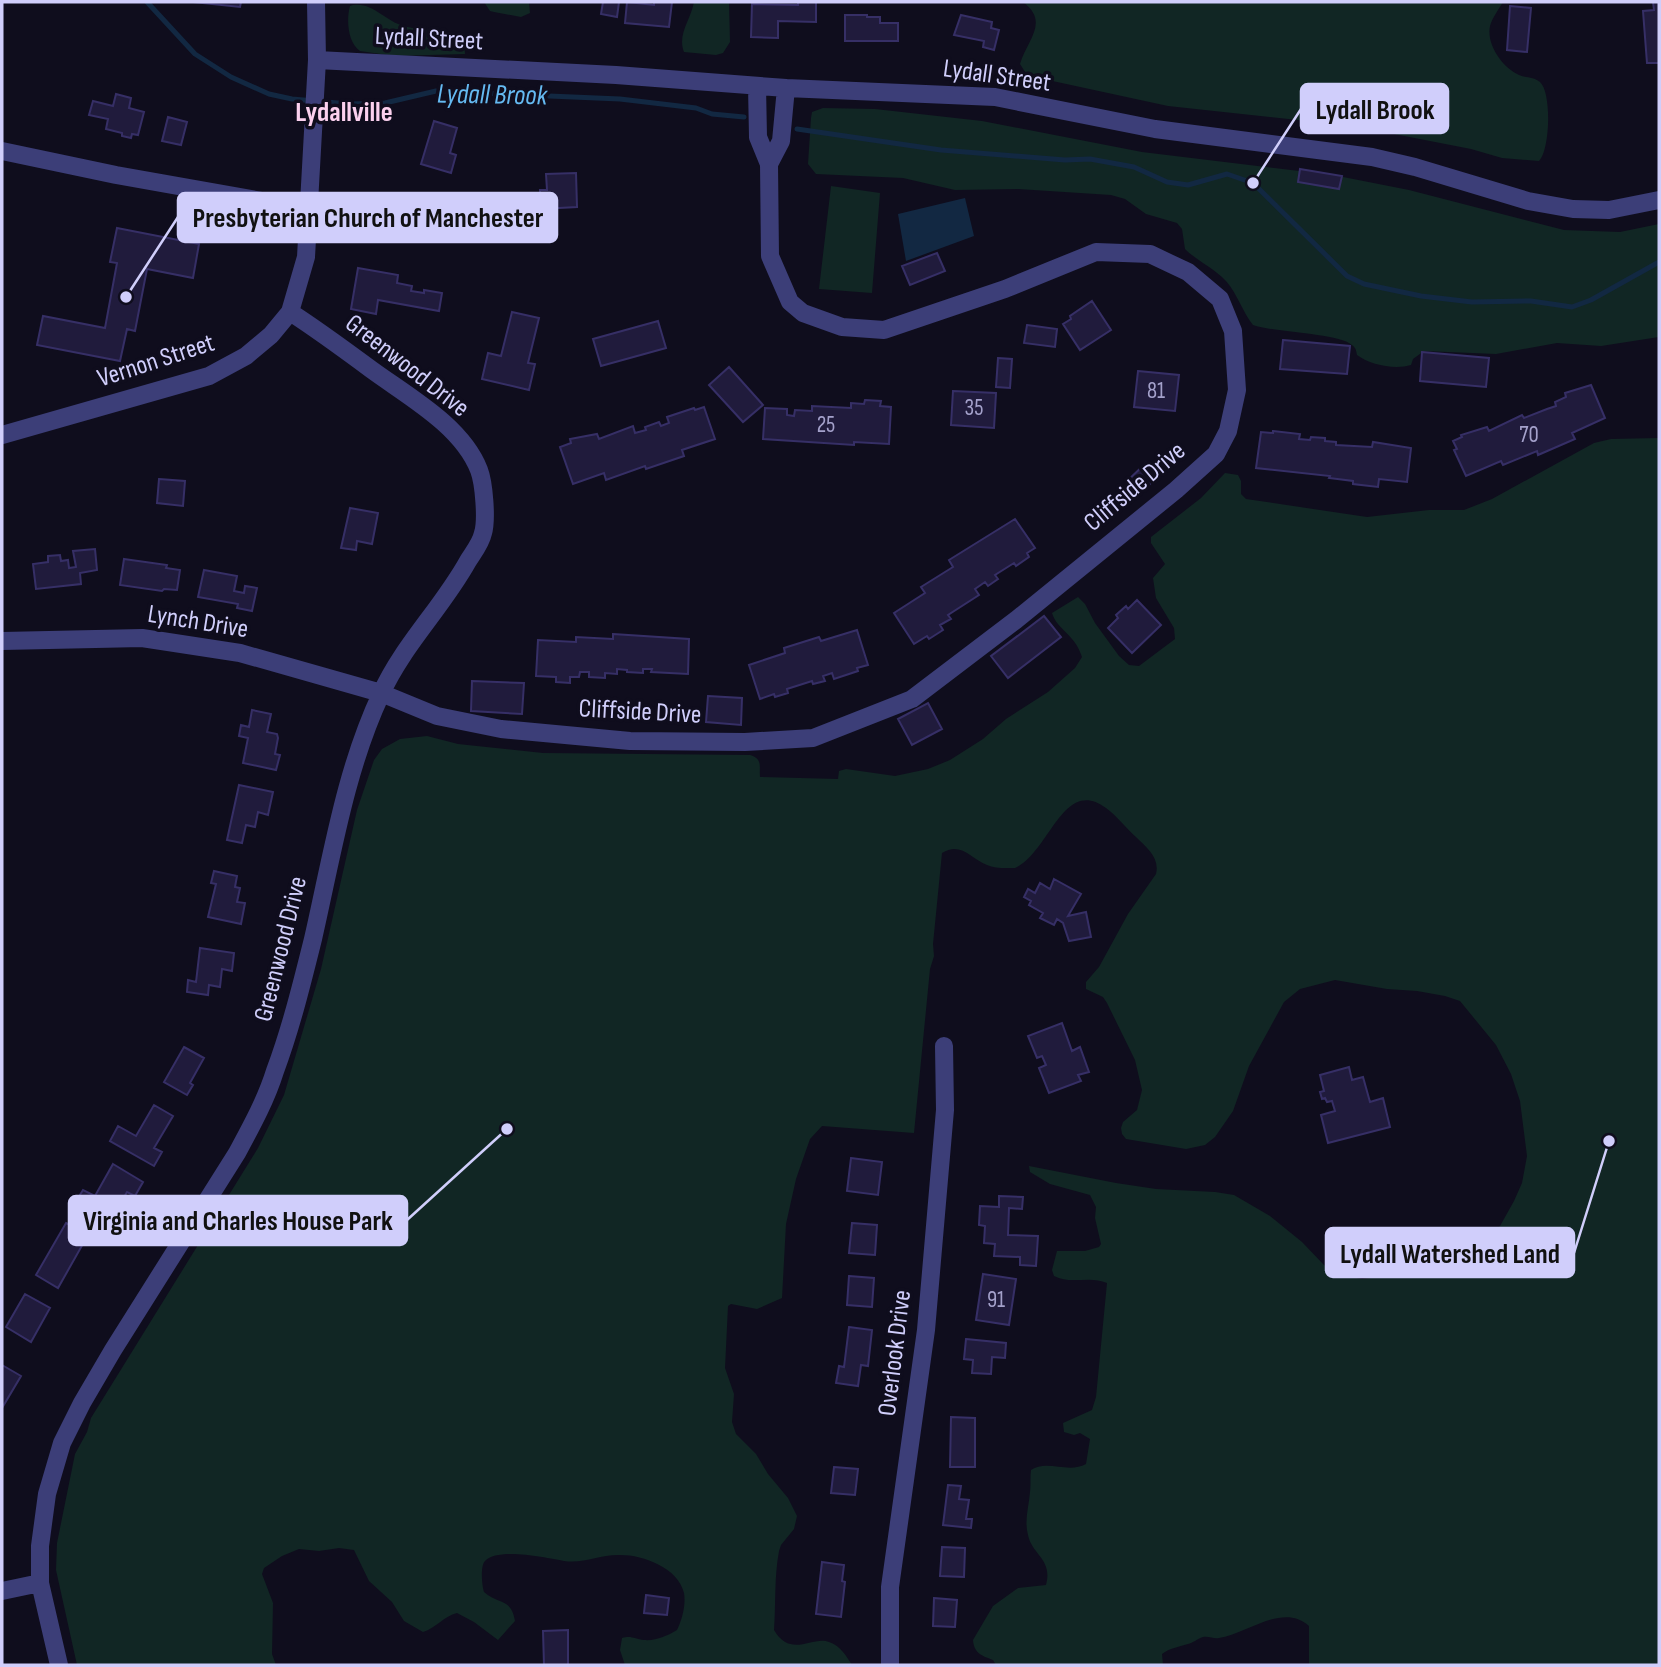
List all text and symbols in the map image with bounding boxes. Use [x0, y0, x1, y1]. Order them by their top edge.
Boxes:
street label: Lydall Street [374, 21, 484, 57]
street label: Lydall Street [941, 53, 1053, 99]
water label: Lydall Brook [437, 78, 549, 112]
callout: Lydall Brook [1301, 84, 1448, 133]
text: Lydall Brook [1315, 94, 1435, 127]
district label: Lydallville [295, 96, 393, 129]
callout: Presbyterian Church of Manchester [178, 193, 557, 242]
text: Presbyterian Church of Manchester [193, 202, 544, 235]
street label: Greenwood Drive [339, 308, 475, 424]
street label: Vernon Street [94, 328, 218, 394]
house number: 81 [1147, 377, 1165, 405]
house number: 35 [965, 394, 983, 422]
house number: 25 [817, 411, 835, 439]
house number: 70 [1519, 421, 1539, 449]
street label: Cliffside Drive [1078, 436, 1192, 538]
street label: Lynch Drive [146, 599, 250, 645]
street label: Cliffside Drive [578, 693, 702, 731]
street label: Greenwood Drive [248, 873, 314, 1025]
callout: Virginia and Charles House Park [69, 1196, 407, 1245]
text: Virginia and Charles House Park [83, 1205, 393, 1238]
callout: Lydall Watershed Land [1326, 1228, 1574, 1277]
text: Lydall Watershed Land [1340, 1238, 1560, 1271]
house number: 91 [987, 1286, 1005, 1314]
street label: Overlook Drive [872, 1288, 918, 1418]

